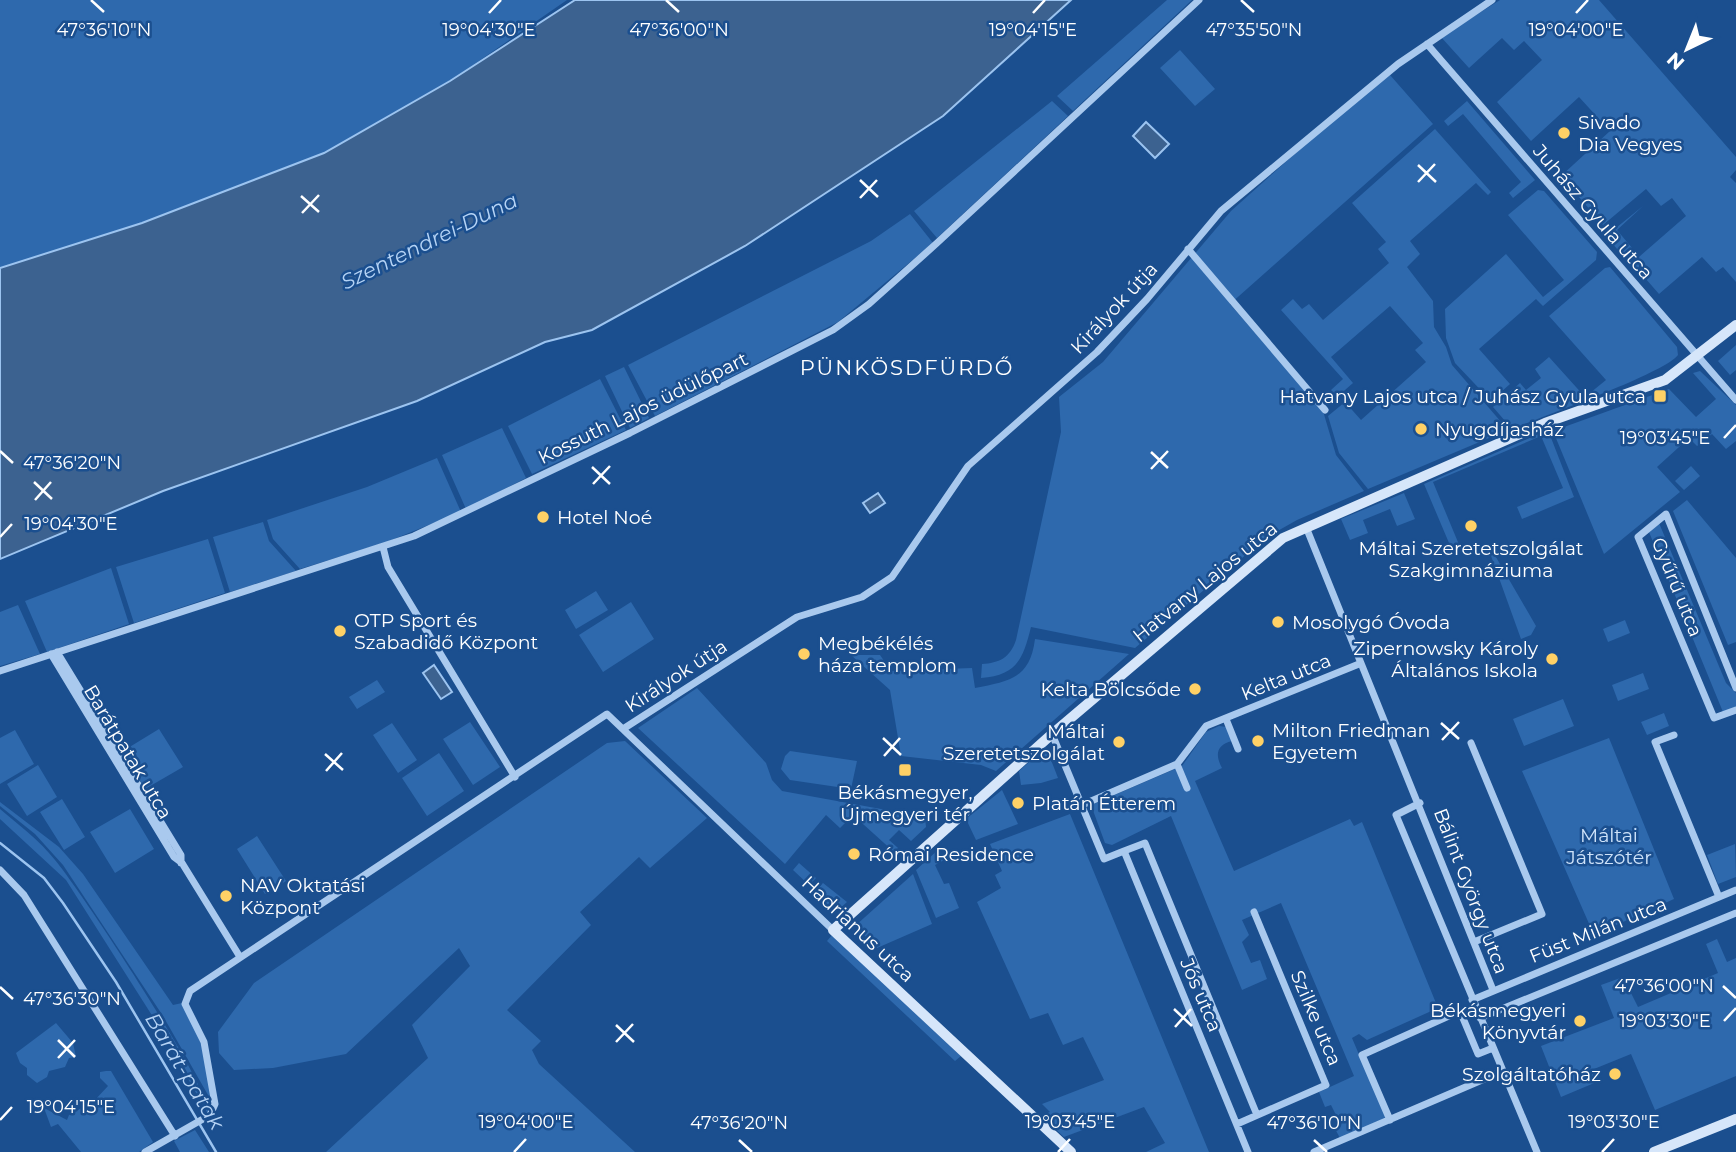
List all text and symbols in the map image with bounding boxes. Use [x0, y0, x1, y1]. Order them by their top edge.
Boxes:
north arrow [1652, 14, 1722, 84]
text: 47°36'10"N [57, 19, 151, 41]
text: 19°04'30"E [442, 19, 536, 41]
text: 47°36'00"N [629, 19, 729, 41]
text: 19°04'15"E [989, 19, 1077, 41]
text: 47°35'50"N [1205, 19, 1303, 41]
text: 19°04'00"E [1529, 19, 1623, 41]
text: N [1662, 47, 1689, 75]
place label: Sivado Dia Vegyes [1578, 111, 1682, 156]
marker: Sivado Dia Vegyes [1556, 125, 1572, 141]
street label: Juhász Gyula utca [1527, 139, 1658, 284]
water label: Szentendrei-Duna [337, 187, 521, 295]
street label: Királyok útja [1066, 257, 1162, 359]
street label: Kossuth Lajos üdülőpart [534, 347, 752, 469]
district label: PÜNKÖSDFÜRDŐ [800, 355, 1014, 380]
place label: Hatvany Lajos utca / Juhász Gyula utca [1279, 385, 1646, 408]
marker: Hatvany Lajos utca / Juhász Gyula utca [1652, 388, 1668, 404]
place label: Nyugdíjasház [1435, 418, 1564, 441]
marker: Nyugdíjasház [1413, 421, 1429, 437]
text: 19°03'45"E [1620, 427, 1710, 449]
text: 47°36'20"N [23, 452, 121, 474]
place label: Hotel Noé [557, 506, 652, 529]
marker: Hotel Noé [535, 509, 551, 525]
text: 19°04'30"E [24, 513, 118, 535]
street label: Hatvany Lajos utca [1128, 517, 1282, 647]
marker: Máltai Szeretetszolgálat Szakgimnáziuma [1463, 518, 1479, 534]
street label: Gyűrű utca [1647, 534, 1707, 640]
place label: Máltai Szeretetszolgálat Szakgimnáziuma [1358, 537, 1584, 582]
place label: OTP Sport és Szabadidő Központ [354, 609, 539, 654]
place label: Mosolygó Óvoda [1292, 611, 1450, 634]
marker: Mosolygó Óvoda [1270, 614, 1286, 630]
marker: OTP Sport és Szabadidő Központ [332, 623, 348, 639]
place label: Megbékélés háza templom [818, 632, 957, 677]
street label: Királyok útja [621, 635, 731, 717]
place label: Zipernowsky Károly Általános Iskola [1353, 637, 1539, 682]
marker: Megbékélés háza templom [796, 646, 812, 662]
street label: Kelta utca [1238, 649, 1334, 705]
marker: Zipernowsky Károly Általános Iskola [1544, 651, 1560, 667]
place label: Kelta Bölcsőde [1040, 678, 1181, 701]
street label: Barátpatak utca [79, 681, 177, 823]
marker: Kelta Bölcsőde [1187, 681, 1203, 697]
place label: Milton Friedman Egyetem [1272, 719, 1430, 764]
place label: Máltai Szeretetszolgálat [943, 720, 1105, 765]
marker: Milton Friedman Egyetem [1250, 733, 1266, 749]
marker: Máltai Szeretetszolgálat [1111, 734, 1127, 750]
marker: Békásmegyer, Újmegyeri tér [897, 762, 913, 778]
place label: Békásmegyer, Újmegyeri tér [838, 781, 972, 826]
place label: Platán Étterem [1032, 792, 1176, 815]
marker: Platán Étterem [1010, 795, 1026, 811]
street label: Bálint György utca [1429, 805, 1513, 977]
park label: Máltai Játszótér [1565, 824, 1652, 869]
place label: Római Residence [868, 843, 1034, 866]
marker: Római Residence [846, 846, 862, 862]
street label: Hadrianus utca [797, 871, 919, 987]
place label: NAV Oktatási Központ [240, 874, 365, 919]
marker: NAV Oktatási Központ [218, 888, 234, 904]
street label: Füst Milán utca [1526, 892, 1670, 968]
street label: Jós utca [1175, 954, 1227, 1035]
street label: Szilke utca [1286, 967, 1346, 1069]
text: 47°36'00"N [1614, 975, 1714, 997]
text: 47°36'30"N [23, 988, 121, 1010]
place label: Békásmegyeri Könyvtár [1430, 999, 1566, 1044]
water label: Barát-patak [140, 1008, 231, 1135]
text: 19°03'30"E [1619, 1010, 1711, 1032]
marker: Békásmegyeri Könyvtár [1572, 1013, 1588, 1029]
place label: Szolgáltatóház [1462, 1063, 1601, 1086]
marker: Szolgáltatóház [1607, 1066, 1623, 1082]
text: 19°04'15"E [27, 1096, 115, 1118]
text: 19°04'00"E [479, 1111, 573, 1133]
text: 19°03'45"E [1025, 1111, 1115, 1133]
text: 19°03'30"E [1568, 1111, 1660, 1133]
text: 47°36'20"N [690, 1112, 788, 1134]
text: 47°36'10"N [1267, 1112, 1361, 1134]

